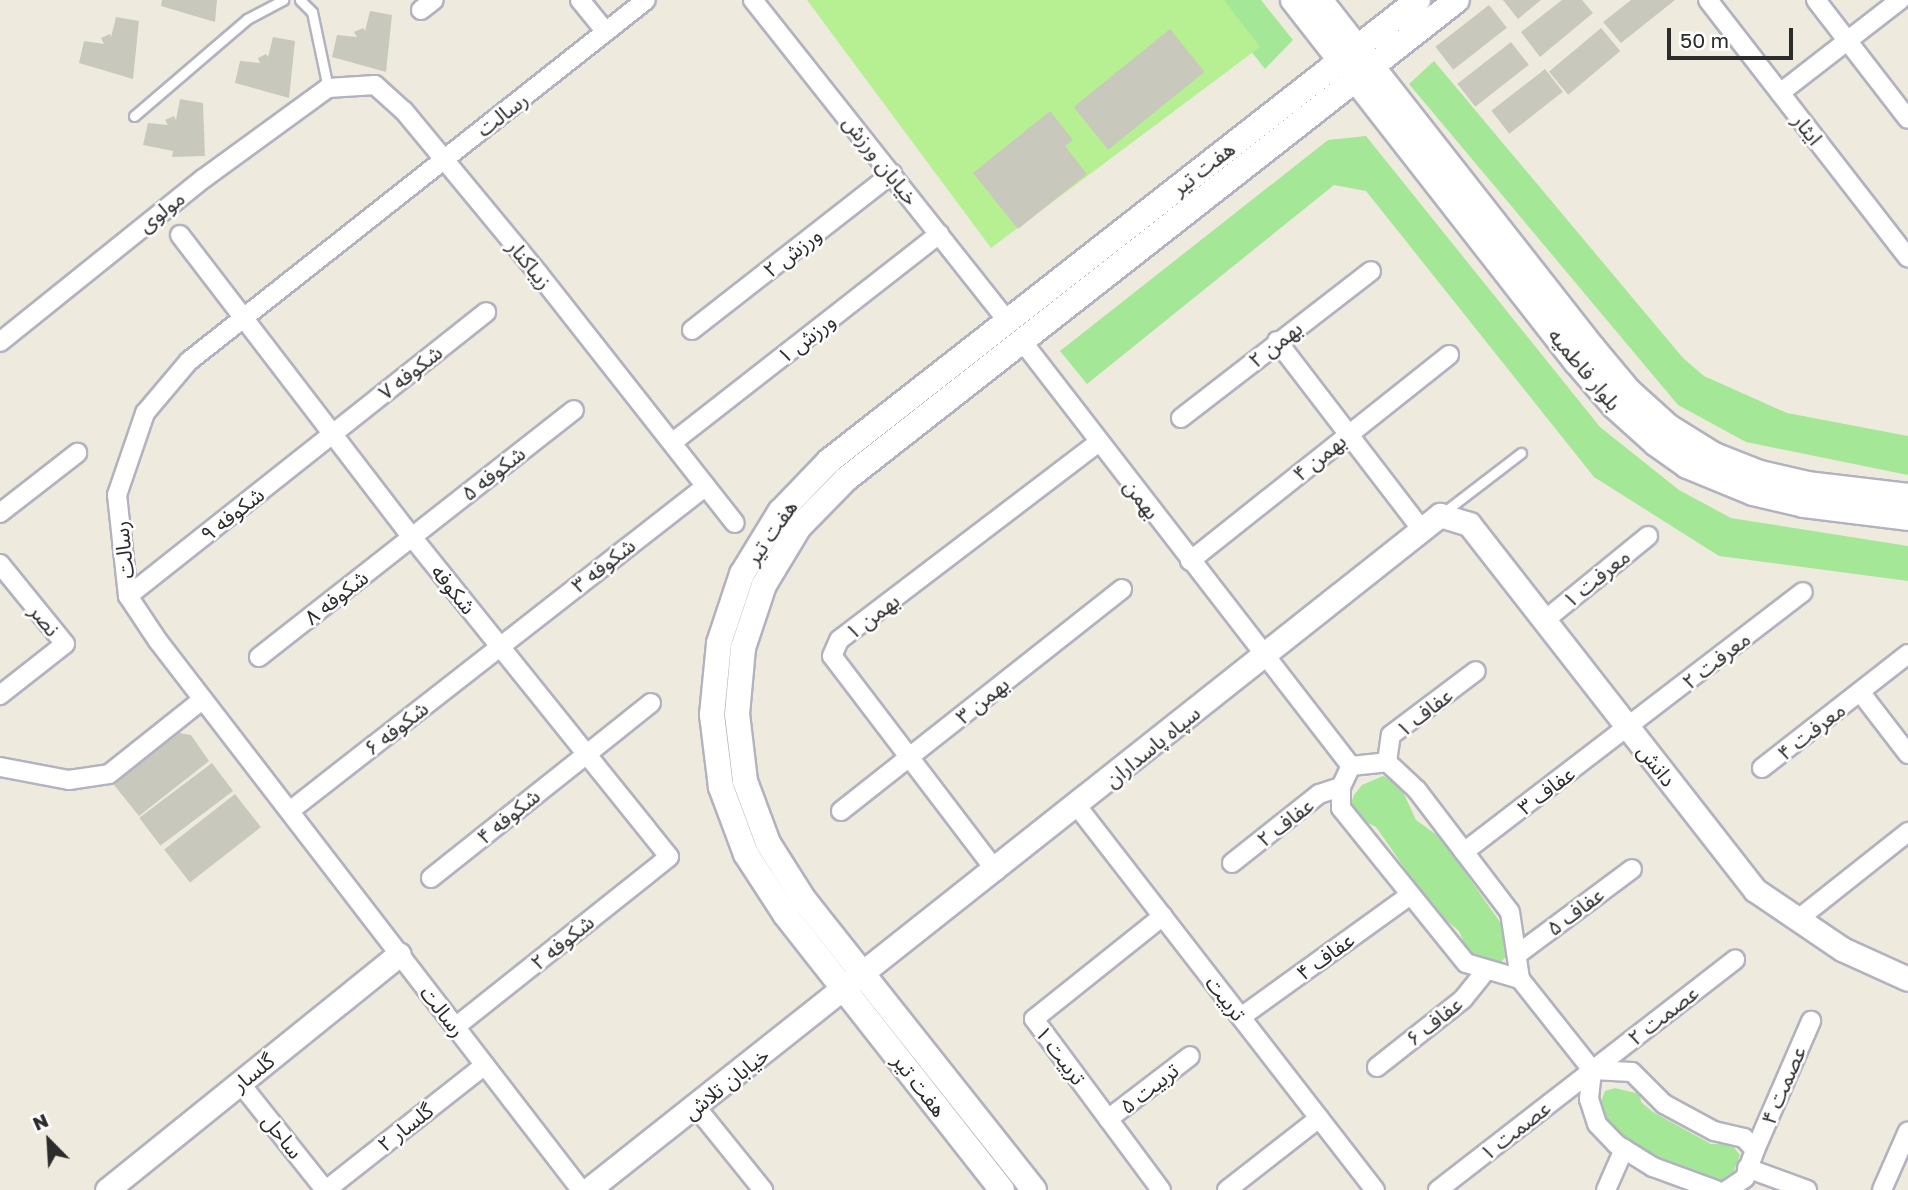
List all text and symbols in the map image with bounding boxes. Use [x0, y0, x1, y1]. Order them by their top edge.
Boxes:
scale bar [1670, 14, 1796, 58]
text: 50 m [1680, 27, 1729, 53]
street label: رسالت [471, 86, 533, 142]
street label: ایثار [1788, 108, 1828, 150]
street label: خیابان ورزش [838, 110, 924, 210]
street label: هفت تیر [1166, 136, 1240, 200]
street label: مولوی [133, 185, 189, 237]
street label: ورزش ۲ [758, 222, 826, 282]
street label: زیباکنار [502, 234, 558, 294]
street label: ورزش ۱ [772, 308, 840, 368]
street label: بهمن ۲ [1243, 315, 1307, 373]
street label: بلوار فاطمیه [1543, 323, 1627, 415]
street label: شکوفه ۷ [373, 339, 447, 405]
street label: بهمن ۴ [1287, 428, 1351, 486]
street label: شکوفه ۵ [456, 440, 530, 506]
street label: بهمن [1119, 474, 1165, 524]
street label: شکوفه ۹ [195, 481, 269, 547]
street label: هفت تیر [740, 495, 802, 569]
street label: رسالت [107, 520, 139, 580]
street label: شکوفه ۳ [566, 532, 640, 598]
street label: معرفت ۱ [1557, 543, 1635, 613]
street label: شکوفه [426, 559, 482, 619]
street label: شکوفه ۸ [299, 564, 373, 630]
street label: بهمن ۱ [840, 588, 904, 644]
street label: نصر [25, 599, 65, 641]
street label: معرفت ۲ [1677, 626, 1755, 694]
street label: بهمن ۳ [950, 671, 1014, 729]
street label: عفاف ۱ [1391, 682, 1457, 742]
street label: شکوفه ۶ [359, 695, 433, 761]
street label: معرفت ۴ [1772, 697, 1850, 765]
street label: سپاه پاسداران [1099, 700, 1205, 792]
street label: دانش [1633, 739, 1681, 791]
street label: عفاف ۳ [1512, 760, 1580, 820]
street label: شکوفه ۴ [471, 783, 545, 849]
street label: عفاف ۲ [1252, 792, 1318, 852]
street label: عفاف ۵ [1541, 881, 1609, 941]
street label: شکوفه ۲ [525, 909, 599, 975]
street label: عفاف ۴ [1291, 927, 1359, 985]
street label: تربیت [1201, 970, 1251, 1026]
street label: رسالت [415, 980, 471, 1042]
street label: عصمت ۲ [1623, 980, 1703, 1050]
street label: عفاف ۶ [1401, 991, 1467, 1051]
street label: تربیت ۱ [1031, 1020, 1091, 1090]
street label: خیابان تلاش [678, 1042, 774, 1124]
street label: عصمت ۴ [1755, 1042, 1811, 1128]
street label: گلسار [227, 1048, 279, 1096]
street label: هفت تیر [888, 1048, 952, 1122]
street label: تربیت ۵ [1115, 1057, 1183, 1119]
street label: عصمت ۱ [1475, 1095, 1555, 1165]
street label: گلسار ۲ [372, 1097, 438, 1157]
north arrow [14, 1106, 84, 1176]
text: N [29, 1108, 52, 1135]
street label: ساحل [257, 1109, 309, 1163]

